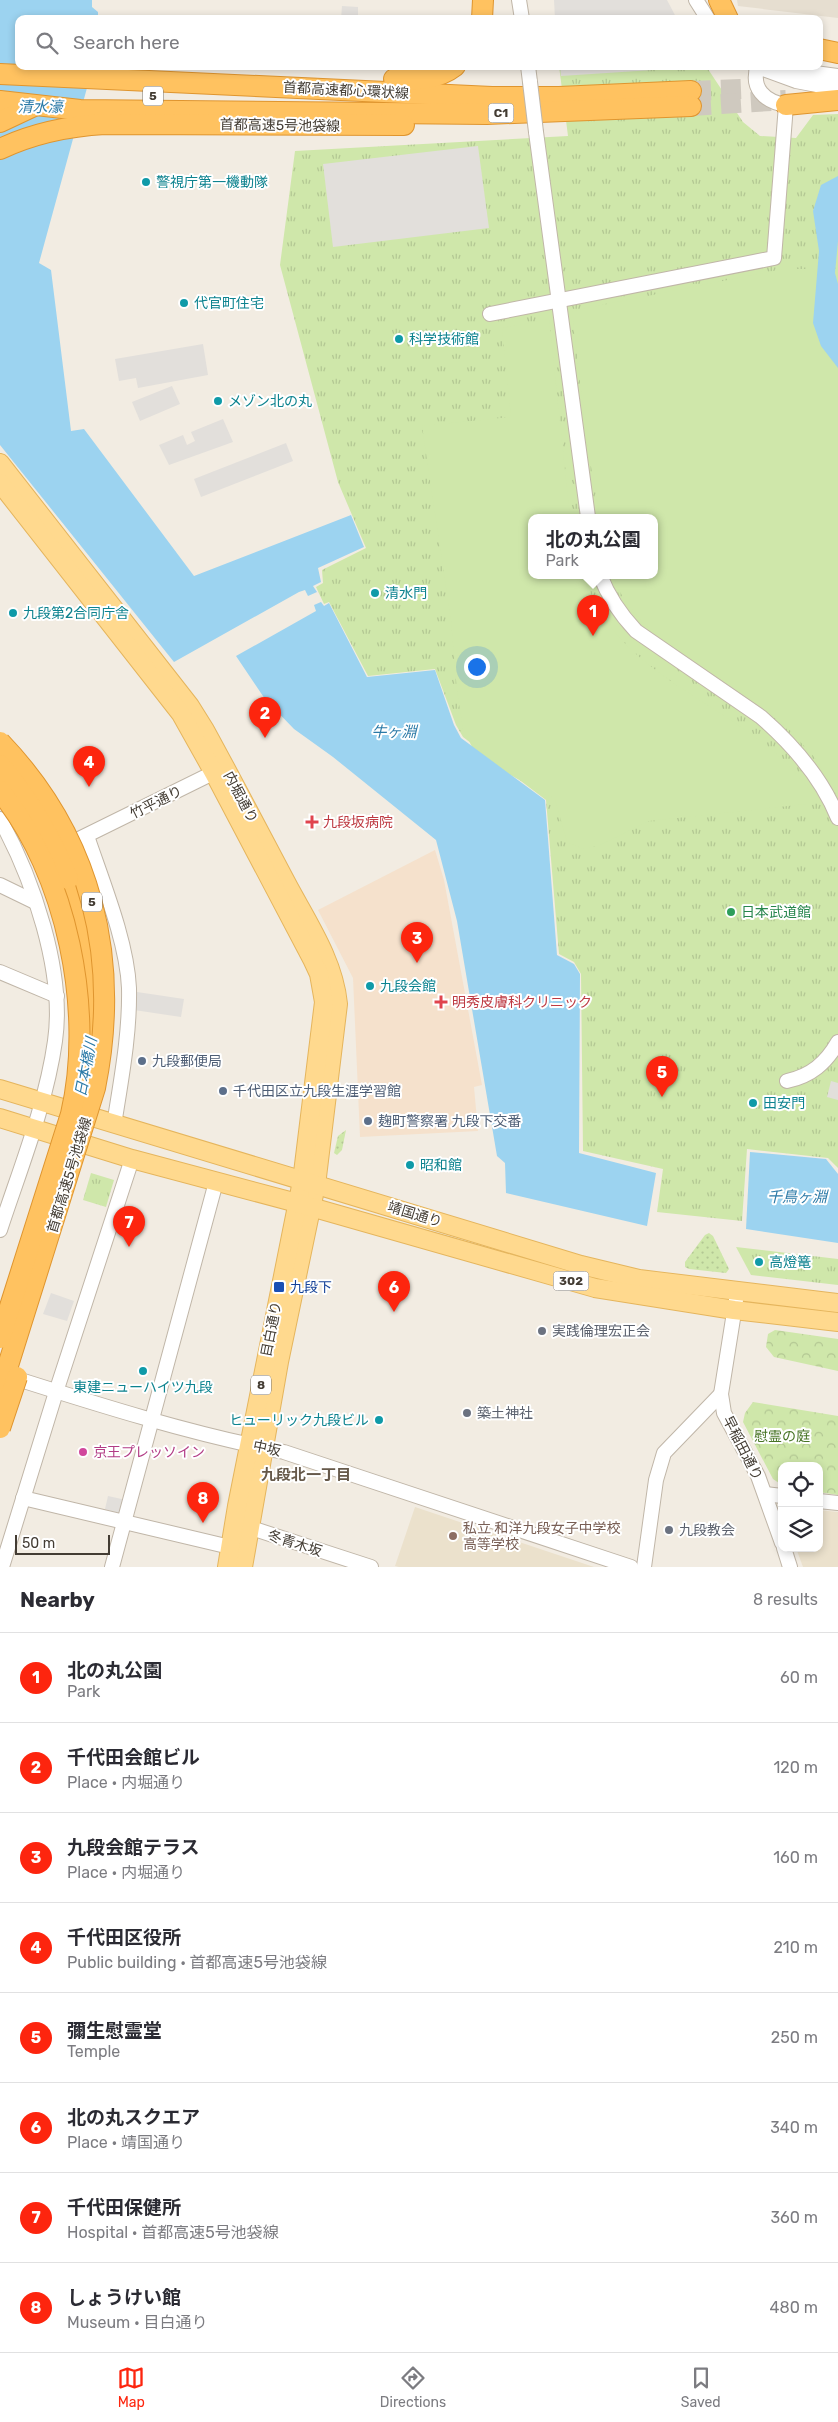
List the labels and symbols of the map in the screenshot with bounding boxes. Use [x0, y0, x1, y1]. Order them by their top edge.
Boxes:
street label: 首都高速都心環状線 [283, 79, 409, 102]
road number: 5 [143, 86, 163, 105]
water label: 清水濠 [17, 98, 65, 116]
road number: C1 [488, 104, 514, 122]
street label: 首都高速5号池袋線 [220, 116, 340, 135]
place label: 警視庁第一機動隊 [156, 174, 268, 191]
marker: 警視庁第一機動隊 [140, 176, 152, 188]
place label: 代官町住宅 [194, 295, 264, 312]
marker: 代官町住宅 [178, 297, 190, 309]
place label: 科学技術館 [409, 331, 479, 348]
marker: 科学技術館 [393, 333, 405, 345]
place label: メゾン北の丸 [228, 393, 312, 410]
marker: メゾン北の丸 [212, 395, 224, 407]
place label: 清水門 [385, 585, 427, 602]
marker: 清水門 [369, 587, 381, 599]
pin: 1 [577, 595, 609, 636]
place label: 九段第2合同庁舎 [23, 605, 129, 622]
marker: 九段第2合同庁舎 [7, 607, 19, 619]
your location [464, 654, 490, 680]
pin: 2 [249, 697, 281, 738]
water label: 牛ヶ淵 [371, 723, 418, 741]
pin: 4 [73, 746, 105, 787]
street label: 内堀通り [220, 769, 261, 826]
street label: 竹平通り [127, 783, 185, 822]
place label: 九段坂病院 [323, 814, 393, 831]
marker: 九段坂病院 [305, 815, 319, 829]
road number: 5 [82, 892, 102, 912]
place label: 日本武道館 [741, 904, 811, 921]
marker: 日本武道館 [725, 906, 737, 918]
pin: 3 [401, 922, 433, 963]
place label: 九段会館 [380, 978, 436, 995]
marker: 九段会館 [364, 980, 376, 992]
place label: 明秀皮膚科クリニック [452, 994, 592, 1011]
marker: 明秀皮膚科クリニック [434, 995, 448, 1009]
water label: 日本橋川 [71, 1034, 101, 1098]
place label: 九段郵便局 [152, 1053, 222, 1070]
marker: 九段郵便局 [136, 1055, 148, 1067]
pin: 5 [646, 1056, 678, 1097]
place label: 千代田区立九段生涯学習館 [233, 1083, 401, 1100]
marker: 千代田区立九段生涯学習館 [217, 1085, 229, 1097]
place label: 田安門 [763, 1095, 805, 1112]
marker: 田安門 [747, 1097, 759, 1109]
place label: 麹町警察署 九段下交番 [378, 1113, 521, 1130]
street label: 首都高速5号池袋線 [44, 1115, 95, 1235]
marker: 麹町警察署 九段下交番 [362, 1115, 374, 1127]
place label: 昭和館 [420, 1157, 462, 1174]
marker: 昭和館 [404, 1159, 416, 1171]
water label: 千鳥ヶ淵 [767, 1188, 829, 1206]
street label: 靖国通り [386, 1198, 444, 1231]
pin: 7 [113, 1206, 145, 1247]
place label: 高燈篭 [769, 1254, 811, 1271]
marker: 高燈篭 [753, 1256, 765, 1268]
pin: 6 [378, 1271, 410, 1312]
road number: 302 [554, 1272, 588, 1290]
place label: 九段下 [290, 1279, 332, 1296]
marker: 九段下 [272, 1280, 286, 1294]
street label: 目白通り [258, 1300, 285, 1358]
place label: 実践倫理宏正会 [552, 1323, 650, 1340]
marker: 実践倫理宏正会 [536, 1325, 548, 1337]
marker: 東建ニューハイツ九段 [137, 1365, 149, 1377]
road number: 8 [251, 1376, 271, 1394]
place label: 東建ニューハイツ九段 [73, 1379, 213, 1396]
place label: 築土神社 [477, 1405, 533, 1422]
marker: 築土神社 [461, 1407, 473, 1419]
place label: ヒューリック九段ビル [229, 1412, 369, 1429]
street label: 早稲田通り [719, 1413, 766, 1483]
marker: ヒューリック九段ビル [373, 1414, 385, 1426]
park label: 慰霊の庭 [754, 1428, 810, 1445]
street label: 中坂 [251, 1437, 282, 1460]
place label: 京王プレッソイン [93, 1444, 205, 1461]
marker: 京王プレッソイン [77, 1446, 89, 1458]
district label: 九段北一丁目 [261, 1466, 351, 1484]
pin: 8 [187, 1482, 219, 1523]
place label: 私立 和洋九段女子中学校 高等学校 [463, 1520, 620, 1553]
place label: 九段教会 [679, 1522, 735, 1539]
marker: 九段教会 [663, 1524, 675, 1536]
street label: 冬青木坂 [266, 1527, 324, 1560]
marker: 私立 和洋九段女子中学校 高等学校 [447, 1530, 459, 1542]
scale bar [15, 1532, 110, 1555]

